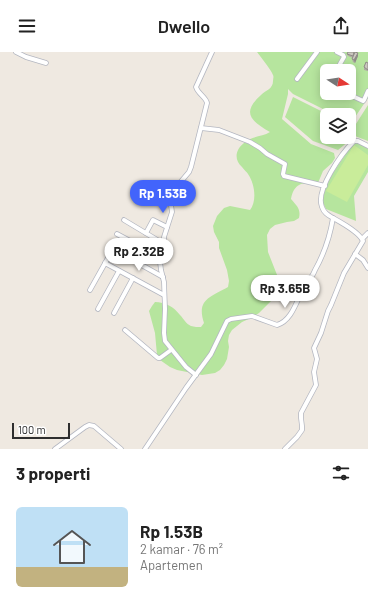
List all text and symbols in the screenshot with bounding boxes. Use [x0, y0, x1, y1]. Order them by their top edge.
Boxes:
icon: menu [16, 15, 38, 37]
text: Dwello [158, 15, 210, 37]
icon: share [330, 15, 352, 37]
north arrow [320, 64, 356, 100]
map controls [320, 64, 356, 144]
button: layers [320, 108, 356, 144]
pin: Rp 1.53B [122, 180, 204, 214]
text: Rp 1.53B [139, 185, 187, 201]
pin: Rp 2.32B [98, 238, 180, 272]
text: Rp 2.32B [113, 243, 165, 259]
pin: Rp 3.65B [244, 275, 326, 309]
text: Rp 3.65B [260, 280, 310, 296]
scale bar [12, 421, 70, 440]
text: 100 m [18, 423, 46, 436]
icon: filters [330, 462, 352, 484]
text: 3 properti [16, 463, 90, 483]
text: Rp 1.53B [140, 521, 203, 541]
icon: home [48, 523, 96, 571]
text: 2 kamar · 76 m² [140, 541, 223, 557]
text: Apartemen [140, 557, 203, 573]

